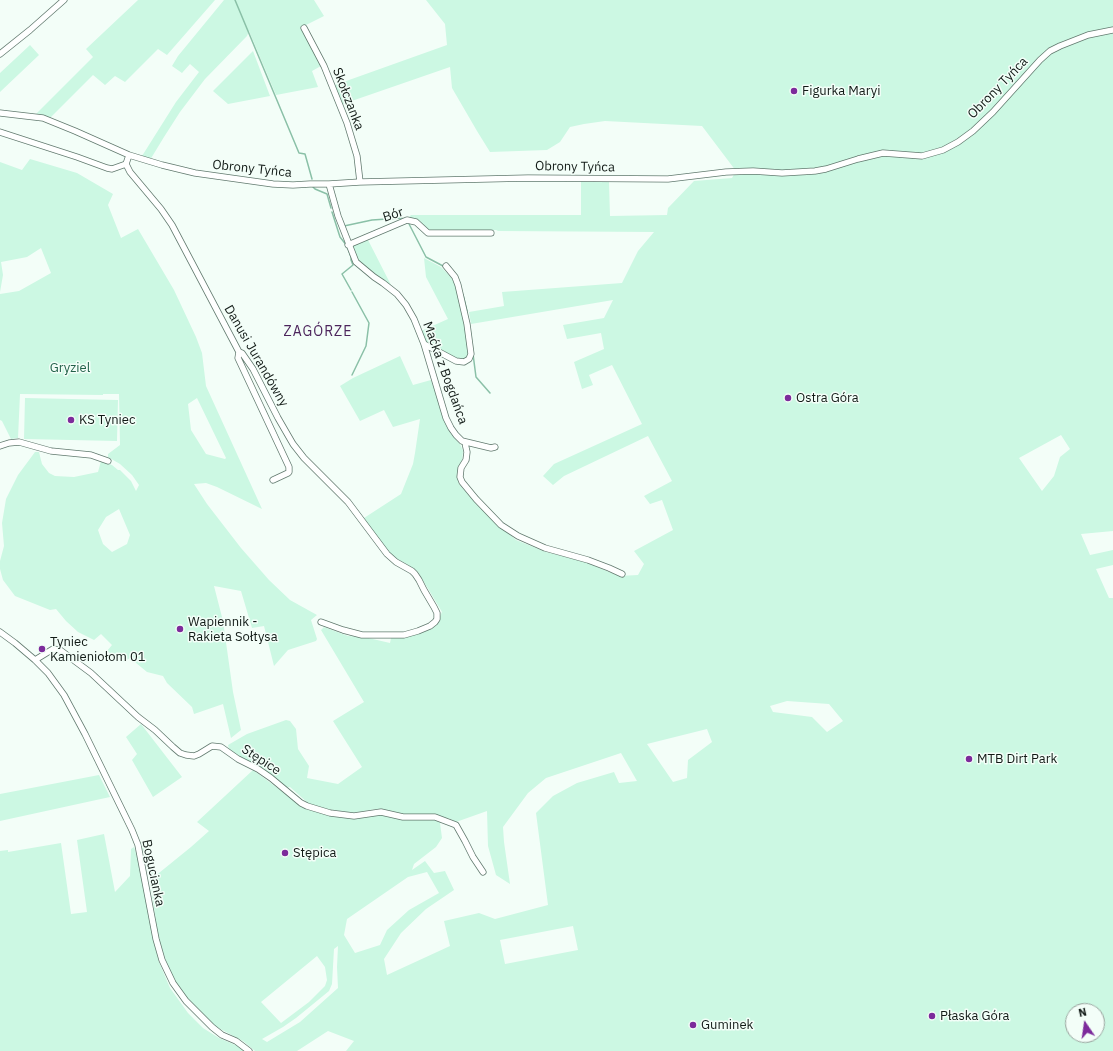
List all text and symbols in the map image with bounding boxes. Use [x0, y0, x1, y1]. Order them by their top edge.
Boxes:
street label: Obrony Tyńca [965, 54, 1031, 122]
street label: Skołczanka [329, 66, 367, 132]
place label: Figurka Maryi [802, 83, 880, 99]
marker: Figurka Maryi [789, 86, 799, 96]
street label: Obrony Tyńca [211, 157, 293, 181]
street label: Obrony Tyńca [535, 159, 615, 175]
street label: Bór [381, 204, 405, 226]
street label: Danusi Jurandówny [221, 302, 291, 410]
street label: Maćka z Bogdańca [419, 320, 471, 426]
district label: ZAGÓRZE [284, 324, 352, 340]
park label: Gryziel [50, 360, 90, 376]
place label: Ostra Góra [796, 390, 859, 406]
marker: Ostra Góra [783, 393, 793, 403]
place label: KS Tyniec [79, 412, 136, 428]
marker: KS Tyniec [66, 415, 76, 425]
place label: Wapiennik - Rakieta Sołtysa [188, 614, 278, 645]
marker: Wapiennik - Rakieta Sołtysa [175, 624, 185, 634]
place label: Tyniec Kamieniołom 01 [50, 634, 146, 665]
marker: Tyniec Kamieniołom 01 [37, 644, 47, 654]
street label: Stępice [238, 742, 284, 778]
place label: MTB Dirt Park [977, 751, 1057, 767]
marker: MTB Dirt Park [964, 754, 974, 764]
street label: Bogucianka [138, 838, 168, 908]
place label: Stępica [293, 845, 336, 861]
marker: Stępica [280, 848, 290, 858]
north arrow [1065, 1003, 1105, 1043]
text: N [1077, 1005, 1088, 1020]
place label: Płaska Góra [940, 1008, 1010, 1024]
marker: Płaska Góra [927, 1011, 937, 1021]
place label: Guminek [701, 1017, 753, 1033]
marker: Guminek [688, 1020, 698, 1030]

